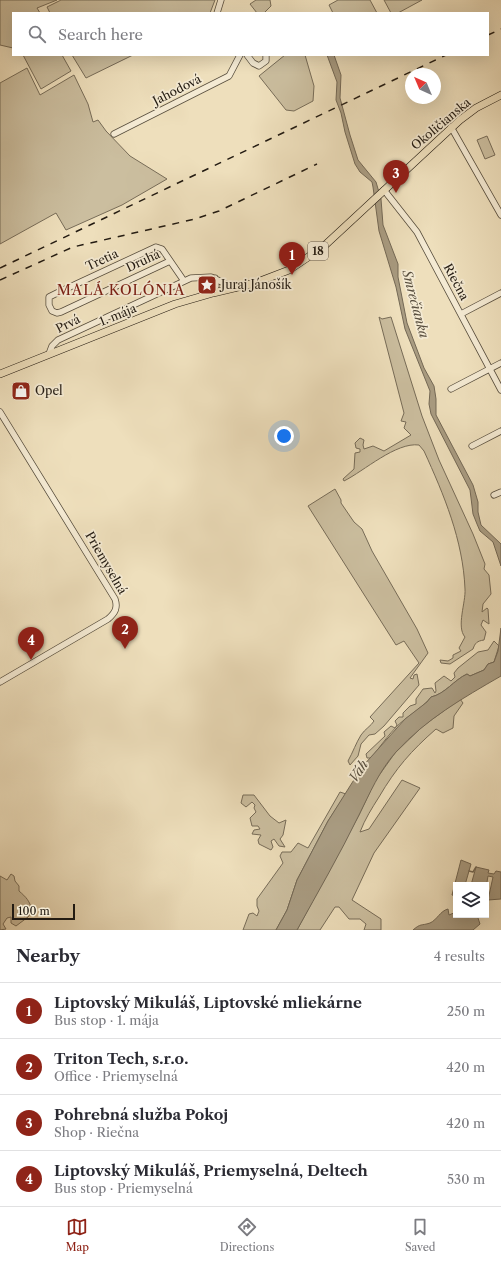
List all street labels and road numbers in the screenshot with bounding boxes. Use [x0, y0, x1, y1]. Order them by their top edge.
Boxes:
street label: Jahodová [148, 71, 204, 109]
street label: Okoličianska [408, 94, 474, 153]
road number: 18 [308, 242, 328, 260]
street label: Tretia [83, 245, 121, 274]
street label: Druhá [123, 246, 163, 275]
street label: Riečna [441, 261, 473, 303]
street label: 1. mája [97, 300, 139, 329]
street label: Prvá [53, 311, 83, 336]
street label: Priemyselná [82, 529, 131, 597]

